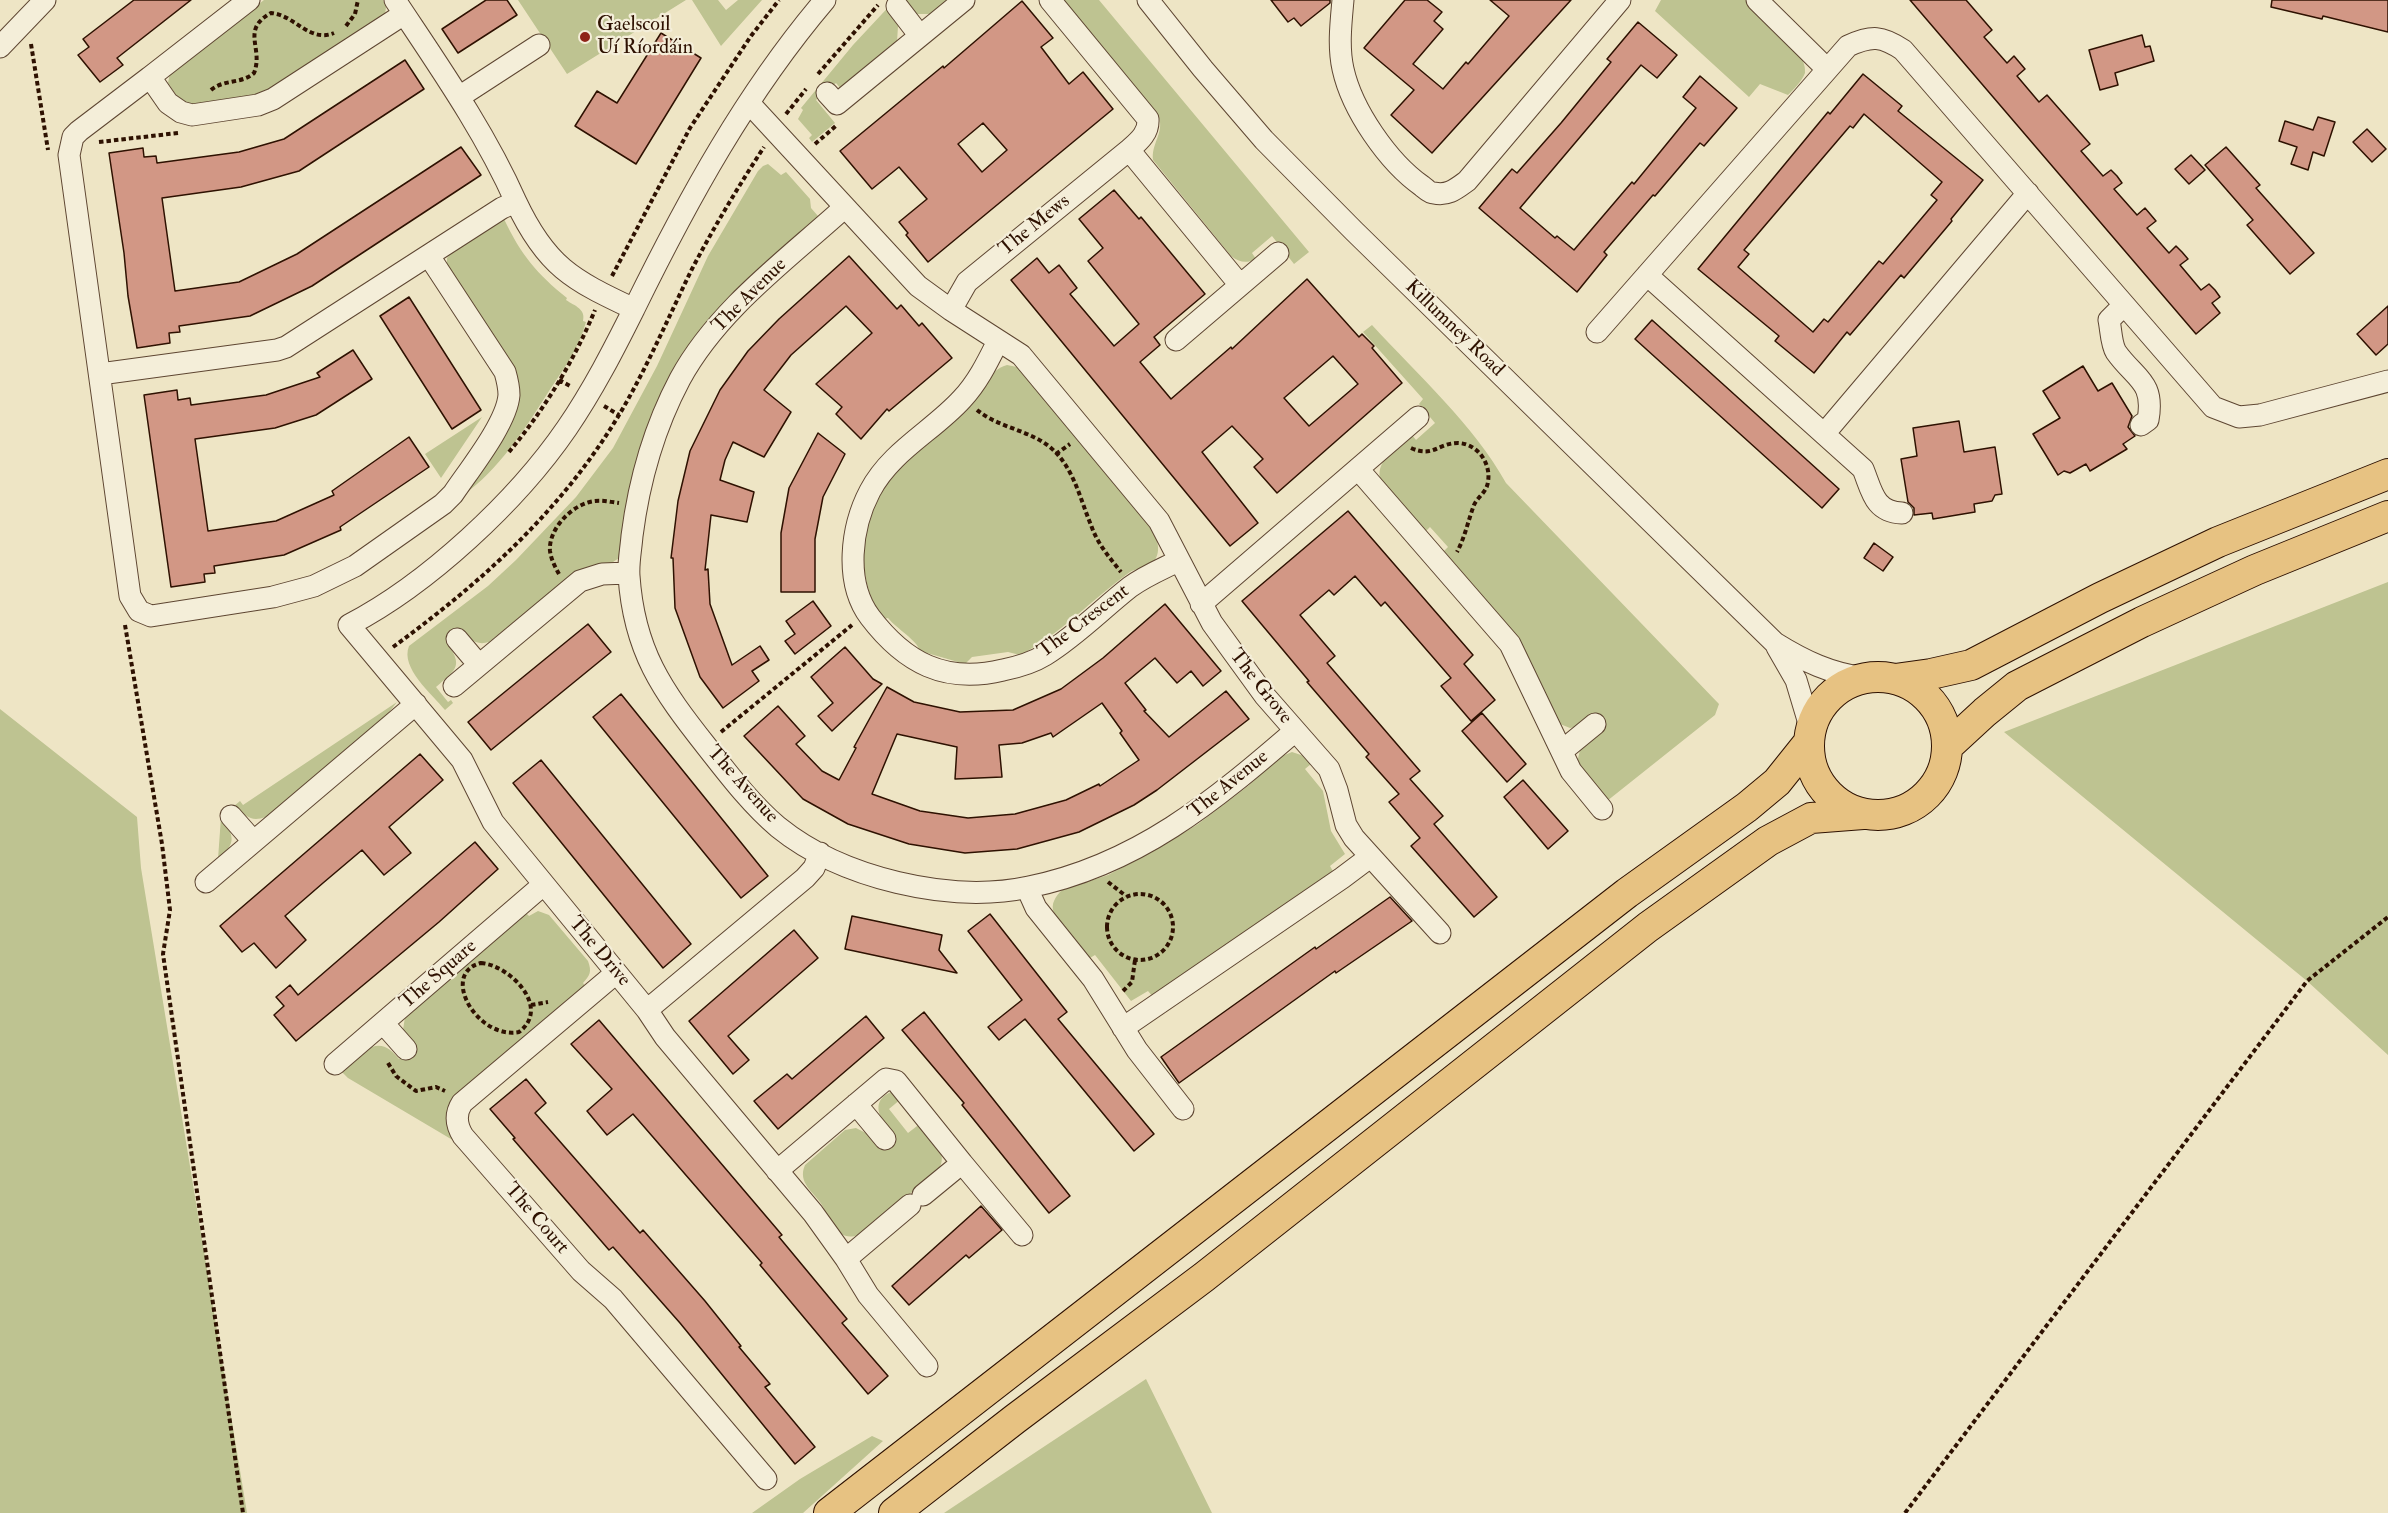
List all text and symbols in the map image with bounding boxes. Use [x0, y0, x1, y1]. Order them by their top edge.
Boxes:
place label: Gaelscoil Uí Ríordáin [597, 14, 693, 61]
marker: Gaelscoil Uí Ríordáin [578, 30, 592, 44]
street label: The Mews [995, 190, 1075, 262]
street label: The Avenue [708, 254, 792, 338]
street label: Killumney Road [1399, 276, 1509, 382]
street label: The Crescent [1034, 580, 1134, 664]
street label: The Grove [1223, 645, 1297, 729]
street label: The Avenue [701, 741, 783, 829]
street label: The Avenue [1184, 746, 1274, 824]
street label: The Drive [563, 912, 635, 992]
street label: The Square [396, 935, 482, 1015]
street label: The Court [499, 1178, 573, 1260]

